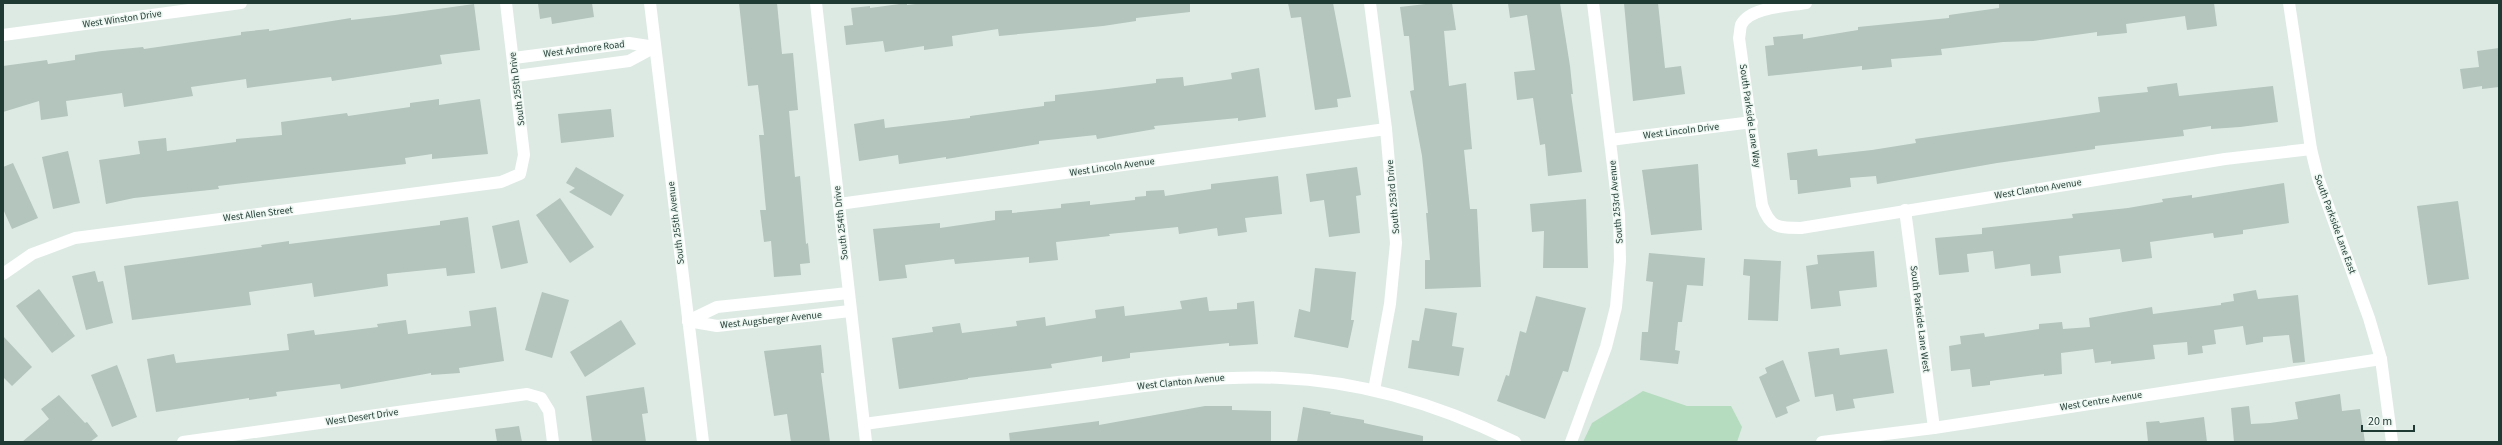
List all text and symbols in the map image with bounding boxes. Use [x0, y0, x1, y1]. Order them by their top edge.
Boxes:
street label: West Winston Drive [82, 7, 163, 31]
street label: West Ardmore Road [542, 37, 626, 61]
street label: South 255th Drive [506, 51, 528, 127]
street label: South Parkside Lane Way [1736, 63, 1764, 169]
street label: West Lincoln Drive [1642, 119, 1720, 143]
street label: West Lincoln Avenue [1069, 154, 1155, 180]
street label: South 253rd Drive [1383, 159, 1403, 235]
street label: South 253rd Avenue [1605, 160, 1627, 244]
street label: South Parkside Lane East [2310, 172, 2360, 276]
street label: West Clanton Avenue [1993, 175, 2083, 203]
street label: South 255th Avenue [664, 181, 688, 265]
street label: South 254th Drive [830, 185, 852, 261]
street label: West Allen Street [222, 203, 294, 225]
street label: South Parkside Lane West [1907, 265, 1934, 374]
street label: West Augsberger Avenue [719, 308, 823, 332]
street label: West Clanton Avenue [1137, 370, 1225, 394]
street label: West Centre Avenue [2059, 388, 2143, 414]
street label: West Desert Drive [325, 405, 399, 429]
scale bar [2362, 407, 2414, 433]
text: 20 m [2368, 413, 2392, 430]

